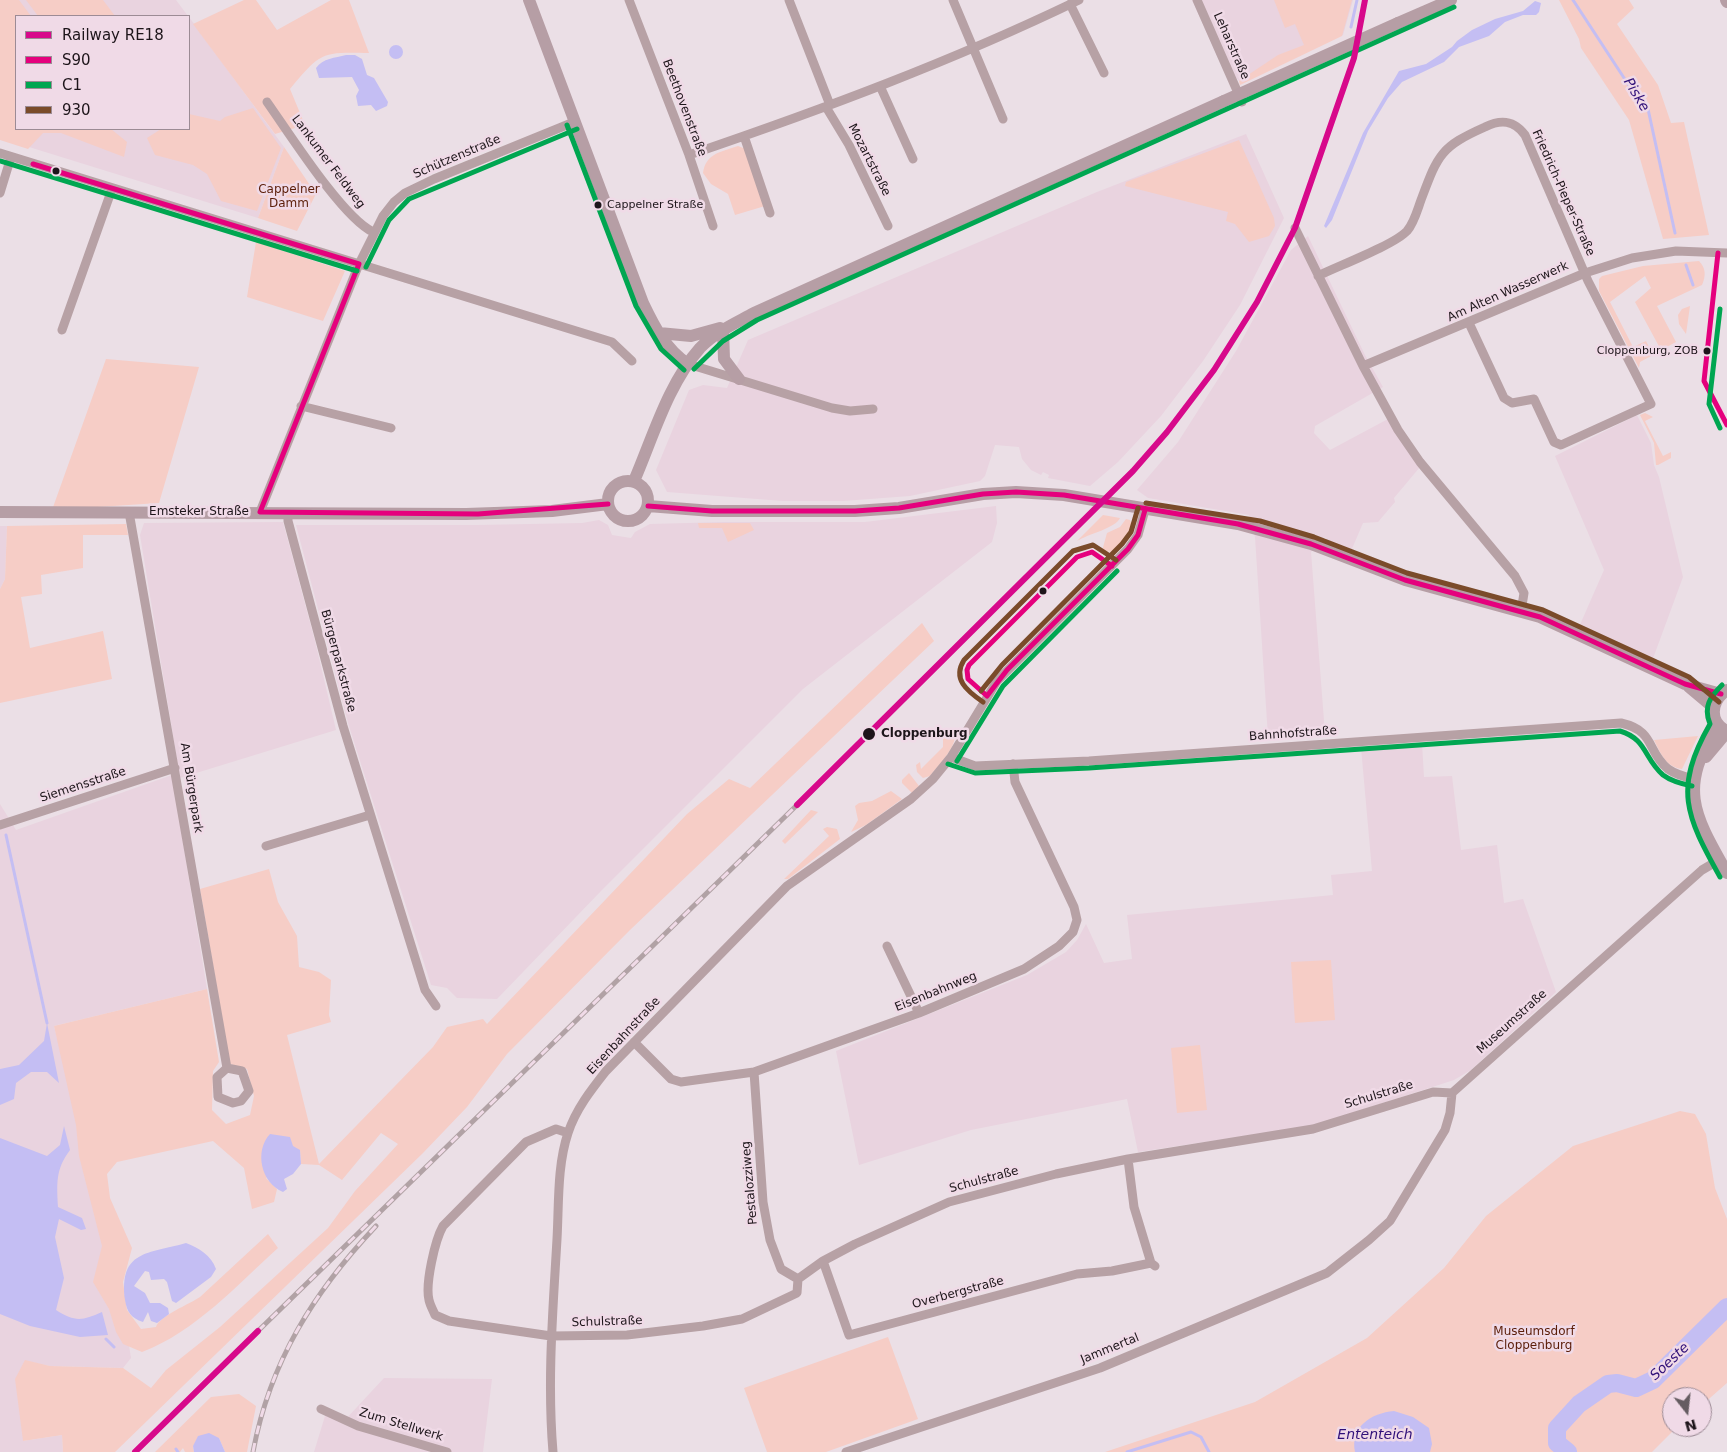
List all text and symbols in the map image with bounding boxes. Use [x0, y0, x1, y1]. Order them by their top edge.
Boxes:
street label: Leharstraße [1210, 10, 1252, 82]
legend [15, 15, 190, 130]
text: Railway RE18 [62, 26, 164, 44]
text: S90 [62, 51, 91, 69]
street label: Beethovenstraße [659, 57, 709, 159]
water label: Piske [1619, 75, 1653, 115]
text: C1 [62, 76, 82, 94]
text: 930 [62, 101, 91, 119]
street label: Lankumer Feldweg [288, 113, 368, 211]
street label: Mozartstraße [845, 121, 893, 199]
street label: Friedrich-Pieper-Straße [1529, 128, 1597, 258]
street label: Schützenstraße [411, 132, 503, 182]
unlabelled marker [51, 166, 61, 176]
park label: Cappelner Damm [258, 183, 320, 211]
place label: Cappelner Straße [607, 198, 703, 212]
marker: Cappelner Straße [593, 200, 603, 210]
street label: Am Alten Wasserwerk [1445, 259, 1571, 325]
place label: Cloppenburg, ZOB [1597, 344, 1698, 358]
marker: Cloppenburg, ZOB [1702, 346, 1712, 356]
street label: Emsteker Straße [149, 505, 249, 519]
unlabelled marker [1038, 586, 1048, 596]
street label: Bürgerparkstraße [317, 608, 359, 714]
street label: Bahnhofstraße [1249, 724, 1337, 744]
marker: Cloppenburg [861, 726, 877, 742]
place label: Cloppenburg [881, 727, 968, 741]
street label: Am Bürgerpark [177, 742, 205, 834]
street label: Siemensstraße [38, 764, 128, 806]
street label: Eisenbahnweg [893, 969, 979, 1015]
street label: Museumstraße [1474, 987, 1550, 1057]
street label: Eisenbahnstraße [584, 994, 664, 1078]
street label: Schulstraße [1343, 1078, 1415, 1112]
street label: Pestalozziweg [739, 1141, 761, 1225]
street label: Schulstraße [948, 1164, 1020, 1196]
street label: Overbergstraße [911, 1274, 1005, 1312]
street label: Schulstraße [571, 1314, 643, 1330]
park label: Museumsdorf Cloppenburg [1493, 1325, 1575, 1353]
street label: Jammertal [1079, 1331, 1141, 1367]
water label: Soeste [1647, 1340, 1693, 1384]
north arrow [1662, 1387, 1712, 1437]
street label: Zum Stellwerk [357, 1405, 445, 1445]
text: N [1683, 1416, 1699, 1435]
water label: Ententeich [1337, 1427, 1413, 1443]

